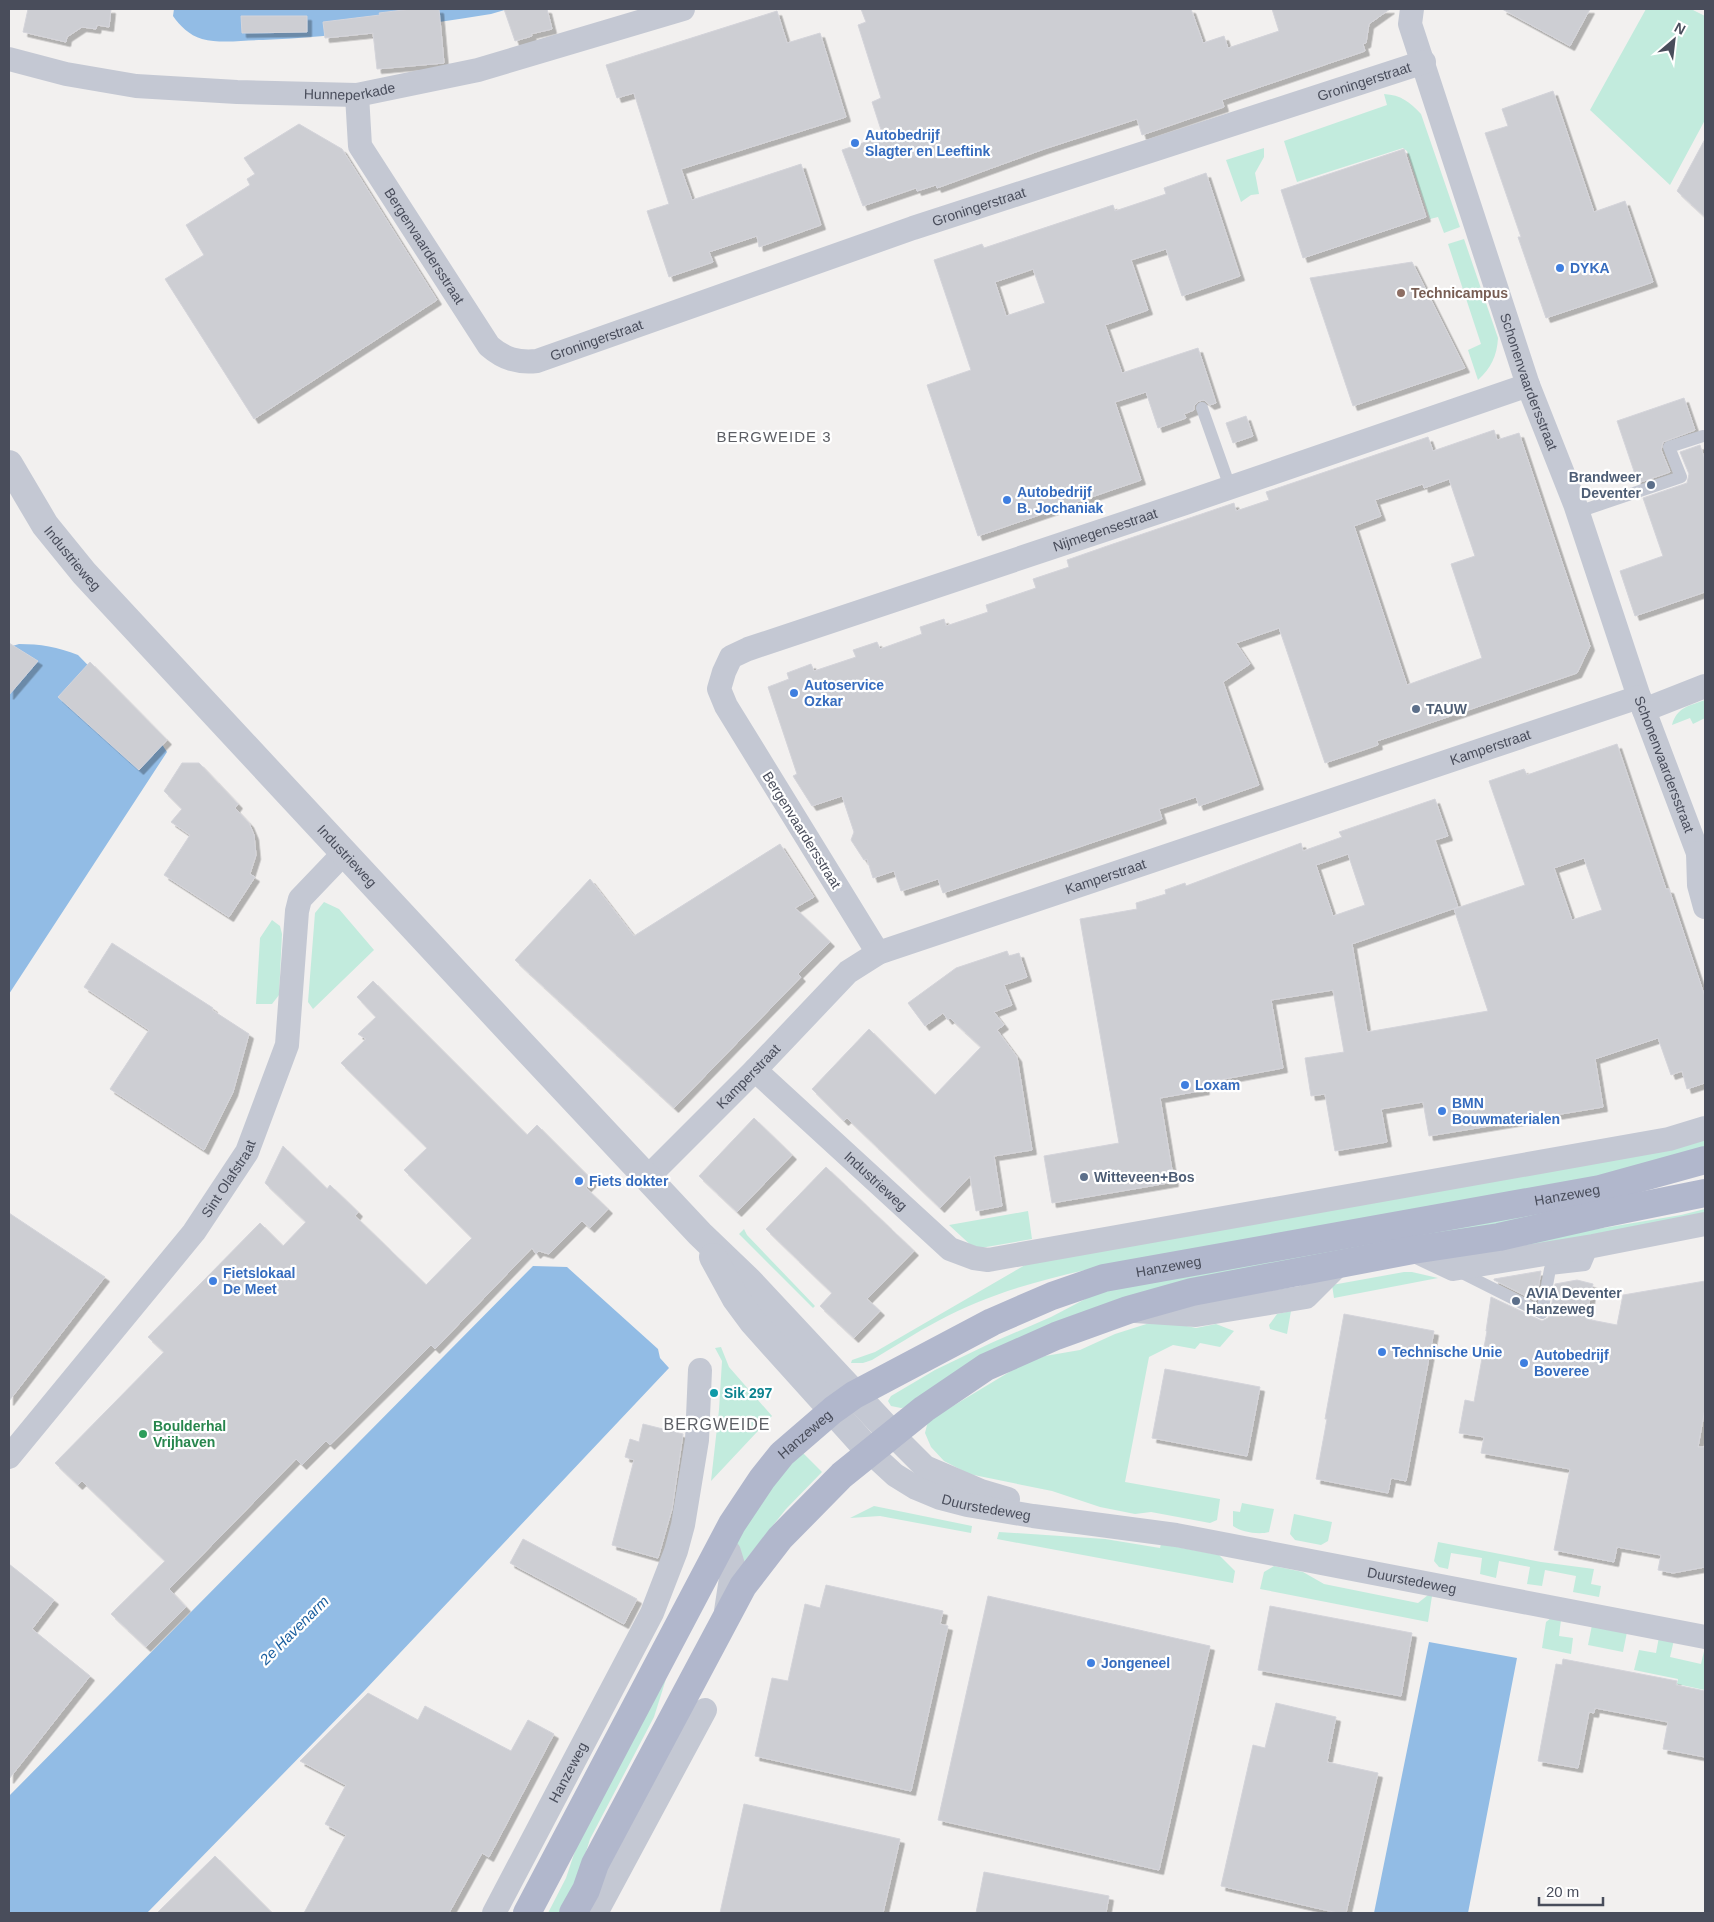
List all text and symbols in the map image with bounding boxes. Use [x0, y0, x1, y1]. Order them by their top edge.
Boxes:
north arrow [1649, 15, 1699, 65]
text: N [1672, 19, 1688, 38]
street label: Groningerstraat [1315, 59, 1413, 104]
street label: Hunneperkade [304, 79, 397, 103]
place label: Autobedrijf Slagter en Leeftink [865, 127, 990, 159]
marker: Autobedrijf Slagter en Leeftink [849, 137, 861, 149]
street label: Groningerstraat [930, 184, 1028, 229]
street label: Bergenvaardersstraat [381, 185, 468, 307]
place label: DYKA [1570, 260, 1610, 276]
marker: DYKA [1554, 262, 1566, 274]
place label: Technicampus [1411, 285, 1508, 301]
marker: Technicampus [1395, 287, 1407, 299]
street label: Schonenvaardersstraat [1497, 311, 1561, 453]
street label: Groningerstraat [548, 316, 645, 364]
district label: BERGWEIDE 3 [716, 428, 832, 445]
place label: Brandweer Deventer [1569, 469, 1642, 501]
marker: Brandweer Deventer [1645, 479, 1657, 491]
place label: Autobedrijf B. Jochaniak [1017, 484, 1104, 516]
marker: Autobedrijf B. Jochaniak [1001, 494, 1013, 506]
street label: Nijmegensestraat [1051, 505, 1159, 555]
street label: Industrieweg [41, 523, 104, 594]
place label: Autoservice Ozkar [804, 677, 884, 709]
marker: Autoservice Ozkar [788, 687, 800, 699]
street label: Schonenvaardersstraat [1631, 694, 1698, 835]
place label: TAUW [1426, 701, 1468, 717]
marker: TAUW [1410, 703, 1422, 715]
street label: Kamperstraat [1448, 726, 1533, 768]
street label: Bergenvaardersstraat [760, 769, 845, 891]
street label: Industrieweg [314, 821, 380, 890]
street label: Kamperstraat [1063, 855, 1148, 897]
street label: Kamperstraat [713, 1041, 783, 1112]
place label: Loxam [1195, 1077, 1240, 1093]
marker: Loxam [1179, 1079, 1191, 1091]
place label: BMN Bouwmaterialen [1452, 1095, 1560, 1127]
marker: BMN Bouwmaterialen [1436, 1105, 1448, 1117]
street label: Sint Olafstraat [198, 1138, 259, 1220]
street label: Industrieweg [841, 1148, 911, 1214]
place label: Witteveen+Bos [1094, 1169, 1195, 1185]
marker: Witteveen+Bos [1078, 1171, 1090, 1183]
place label: Fiets dokter [589, 1173, 669, 1189]
marker: Fiets dokter [573, 1175, 585, 1187]
street label: Hanzeweg [1533, 1181, 1601, 1209]
street label: Hanzeweg [1134, 1253, 1202, 1280]
place label: Fietslokaal De Meet [223, 1265, 295, 1297]
marker: Fietslokaal De Meet [207, 1275, 219, 1287]
place label: AVIA Deventer Hanzeweg [1526, 1285, 1622, 1317]
marker: AVIA Deventer Hanzeweg [1510, 1295, 1522, 1307]
place label: Technische Unie [1392, 1344, 1502, 1360]
marker: Technische Unie [1376, 1346, 1388, 1358]
place label: Autobedrijf Boveree [1534, 1347, 1609, 1379]
marker: Autobedrijf Boveree [1518, 1357, 1530, 1369]
place label: Sik 297 [724, 1385, 772, 1401]
marker: Sik 297 [708, 1387, 720, 1399]
street label: Hanzeweg [775, 1407, 835, 1462]
district label: BERGWEIDE [664, 1416, 770, 1433]
place label: Boulderhal Vrijhaven [153, 1418, 226, 1450]
marker: Boulderhal Vrijhaven [137, 1428, 149, 1440]
street label: Duurstedeweg [940, 1491, 1032, 1524]
street label: Duurstedeweg [1366, 1564, 1458, 1597]
water label: 2e Havenarm [255, 1592, 332, 1669]
place label: Jongeneel [1101, 1655, 1170, 1671]
marker: Jongeneel [1085, 1657, 1097, 1669]
street label: Hanzeweg [546, 1739, 591, 1805]
scale bar [1539, 1874, 1603, 1906]
text: 20 m [1546, 1883, 1579, 1900]

